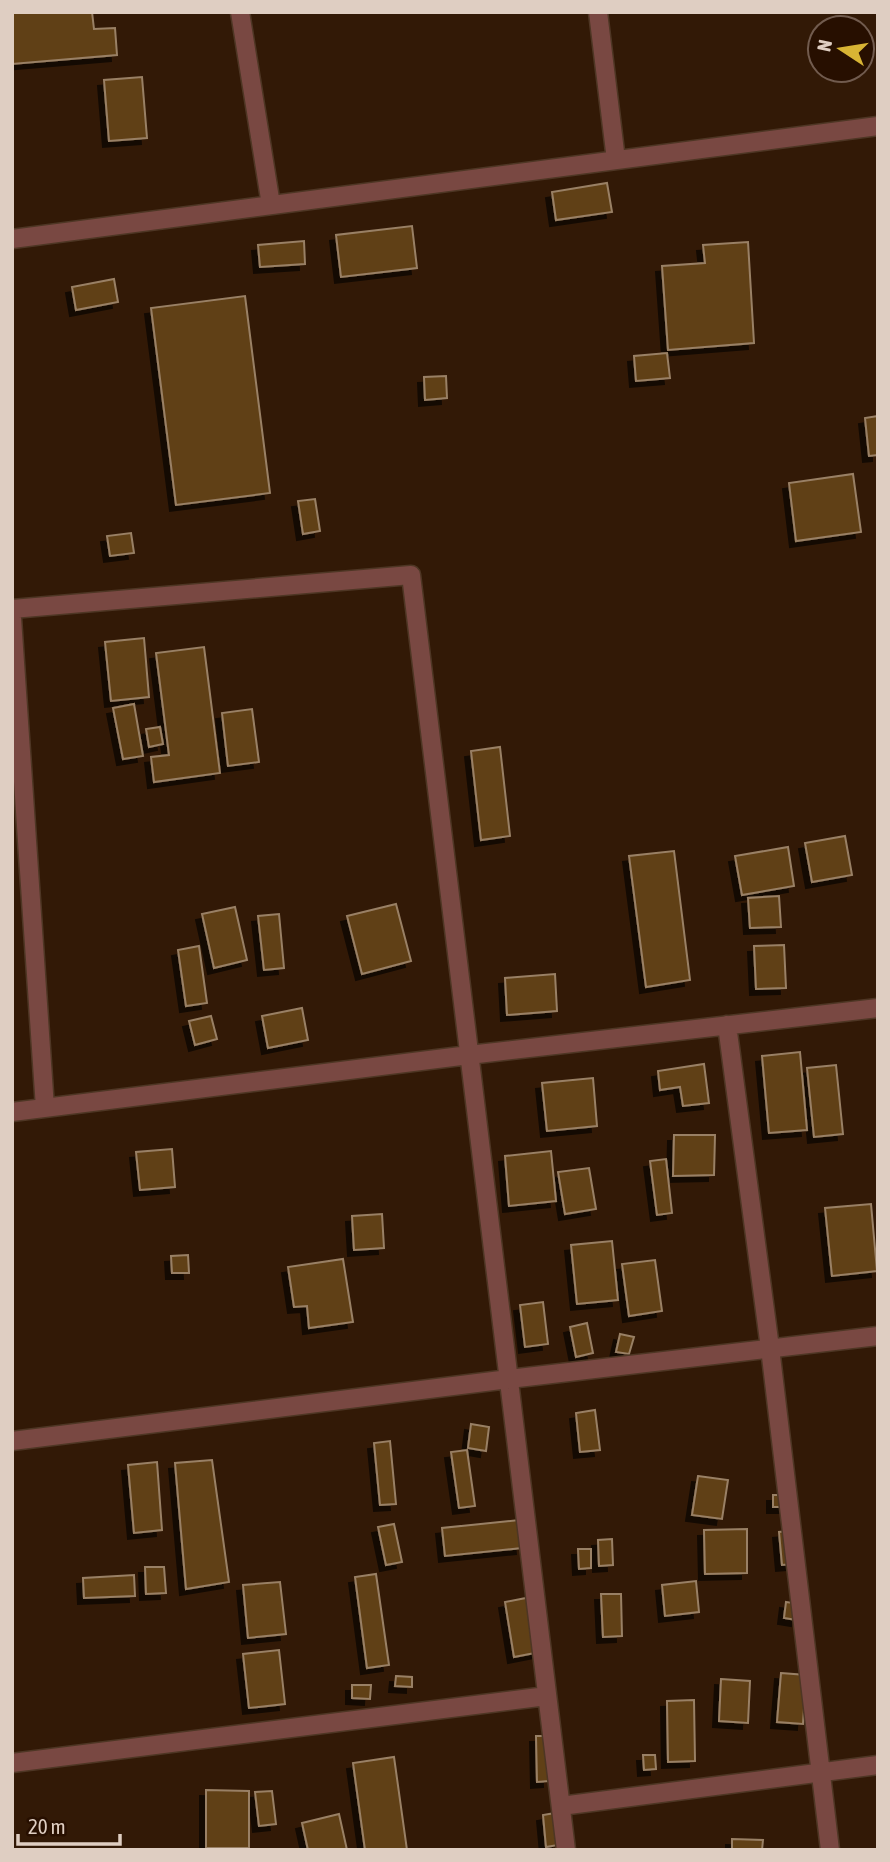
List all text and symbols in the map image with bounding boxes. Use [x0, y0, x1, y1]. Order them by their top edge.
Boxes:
north arrow [806, 14, 876, 84]
text: N [812, 38, 836, 53]
scale bar [18, 1802, 119, 1846]
text: 20 m [28, 1814, 66, 1838]

